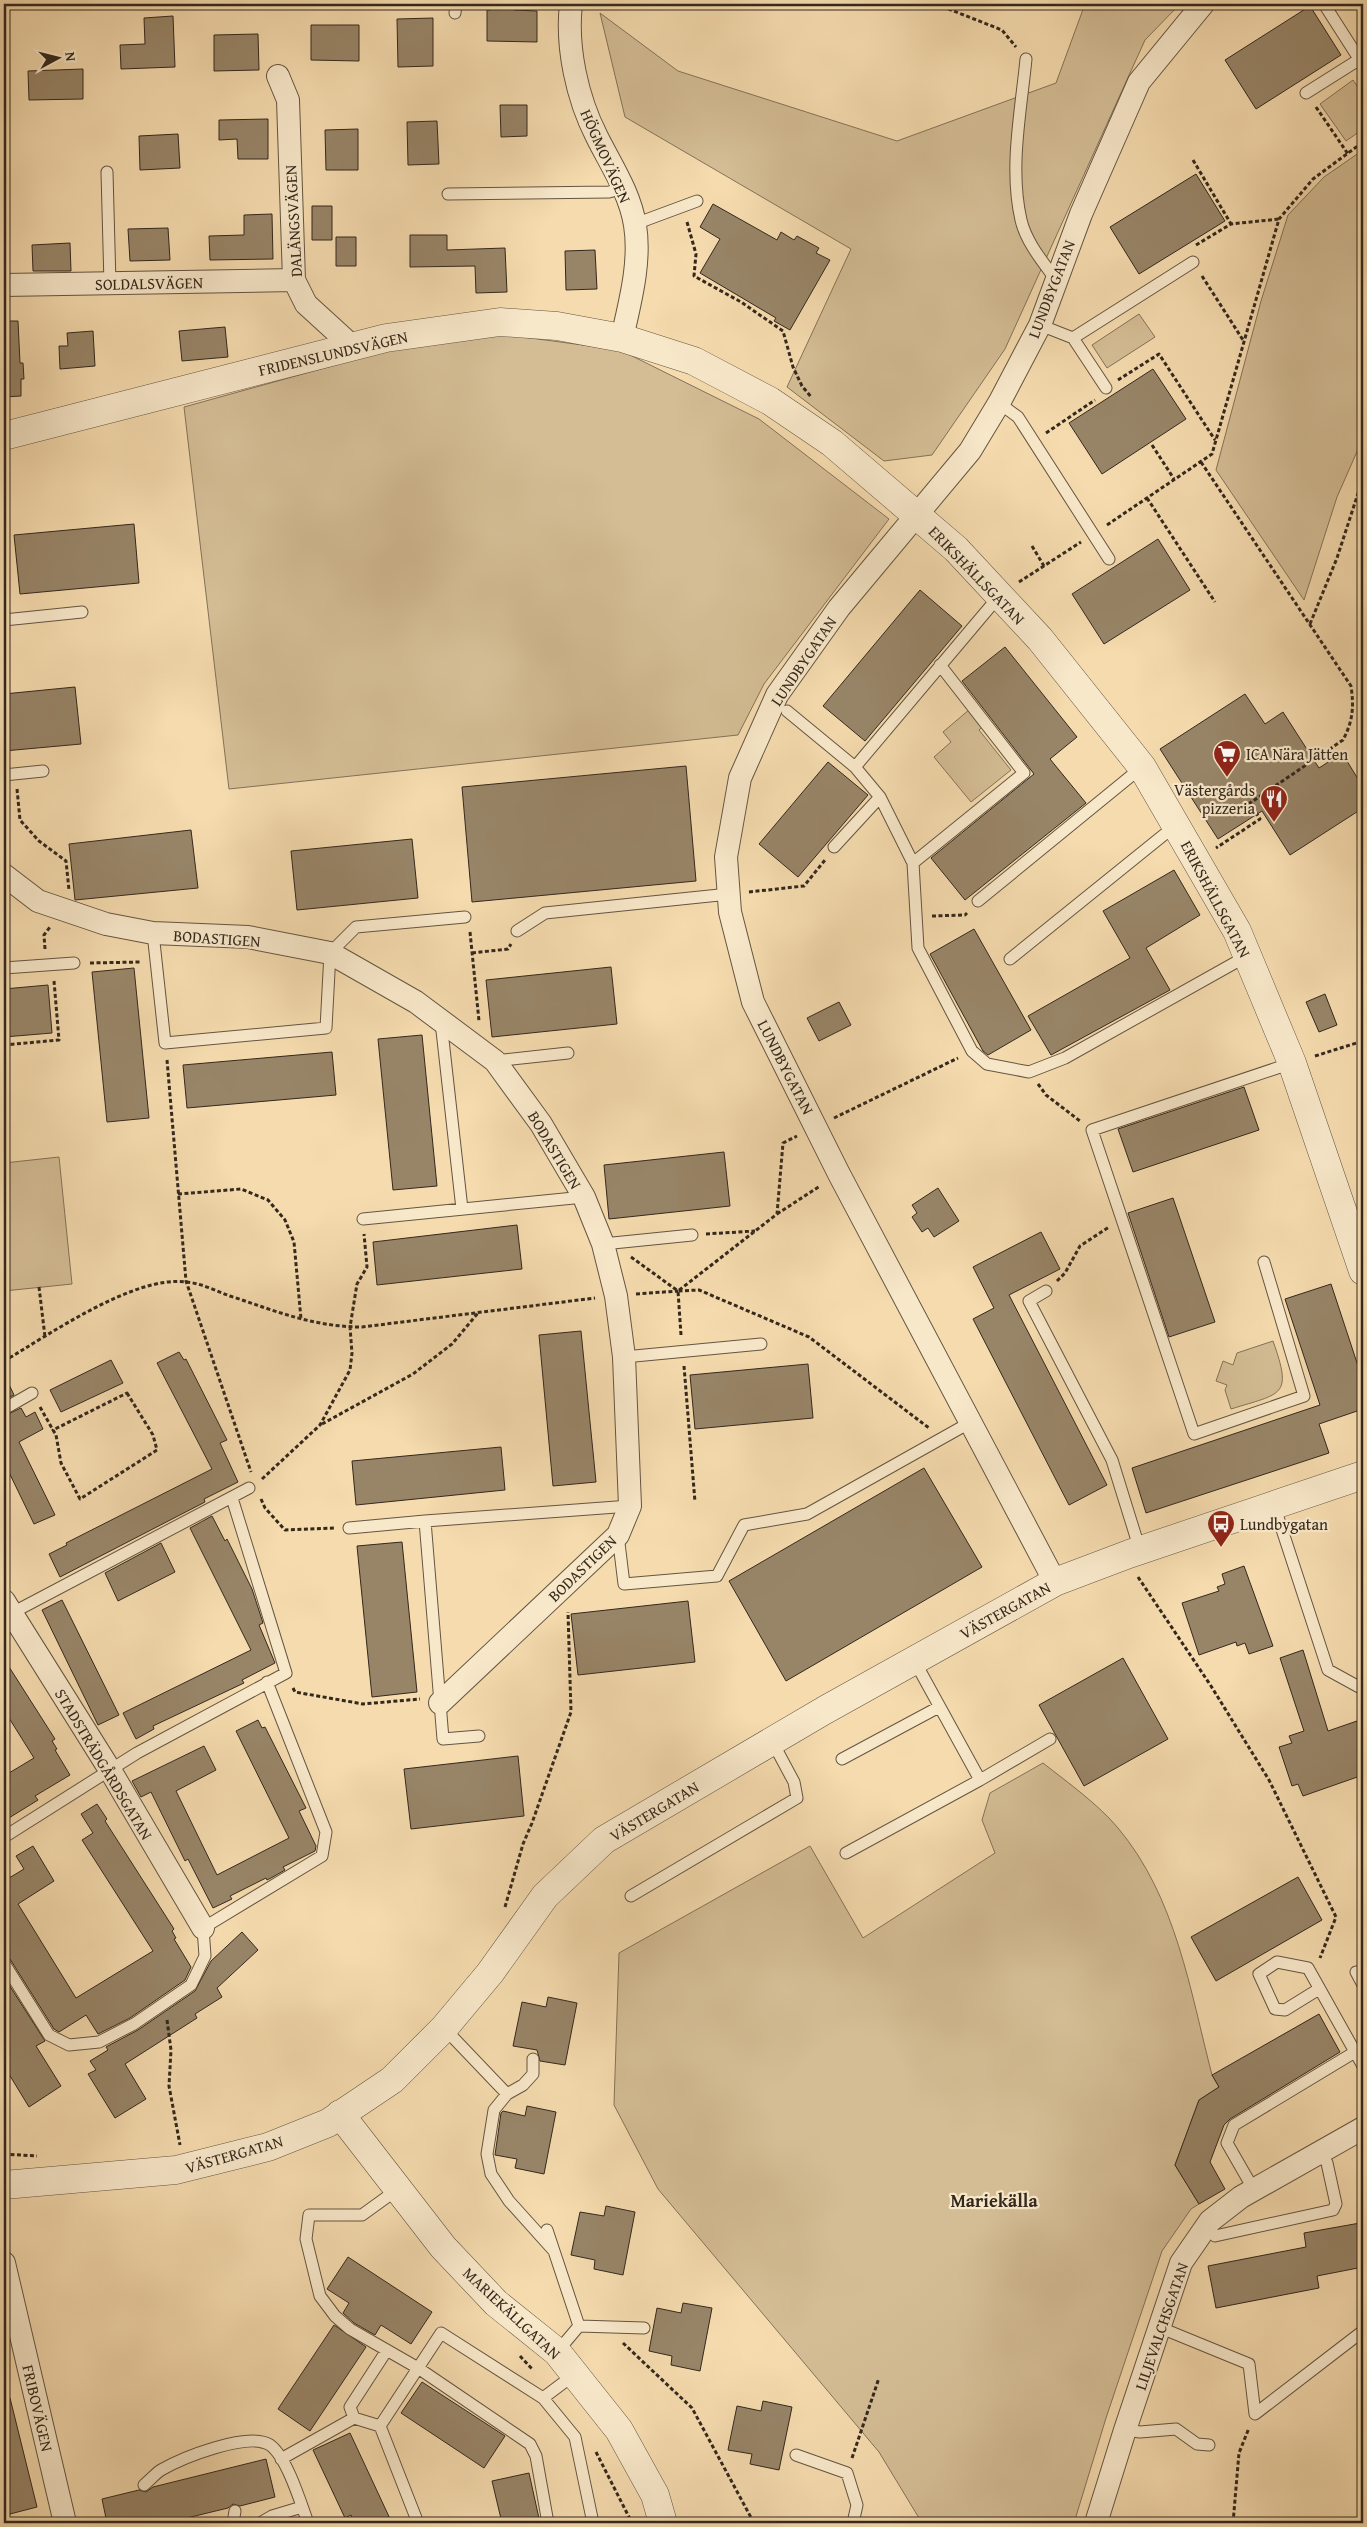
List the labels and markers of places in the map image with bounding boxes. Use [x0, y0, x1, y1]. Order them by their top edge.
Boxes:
supermarket icon: ICA Nära Jätten [1212, 739, 1242, 778]
place label: ICA Nära Jätten [1246, 742, 1348, 766]
place label: Västergårds pizzeria [1174, 778, 1255, 820]
restaurant icon: Västergårds pizzeria [1259, 784, 1289, 823]
bus stop icon: Lundbygatan [1206, 1509, 1236, 1548]
place label: Lundbygatan [1240, 1512, 1328, 1536]

